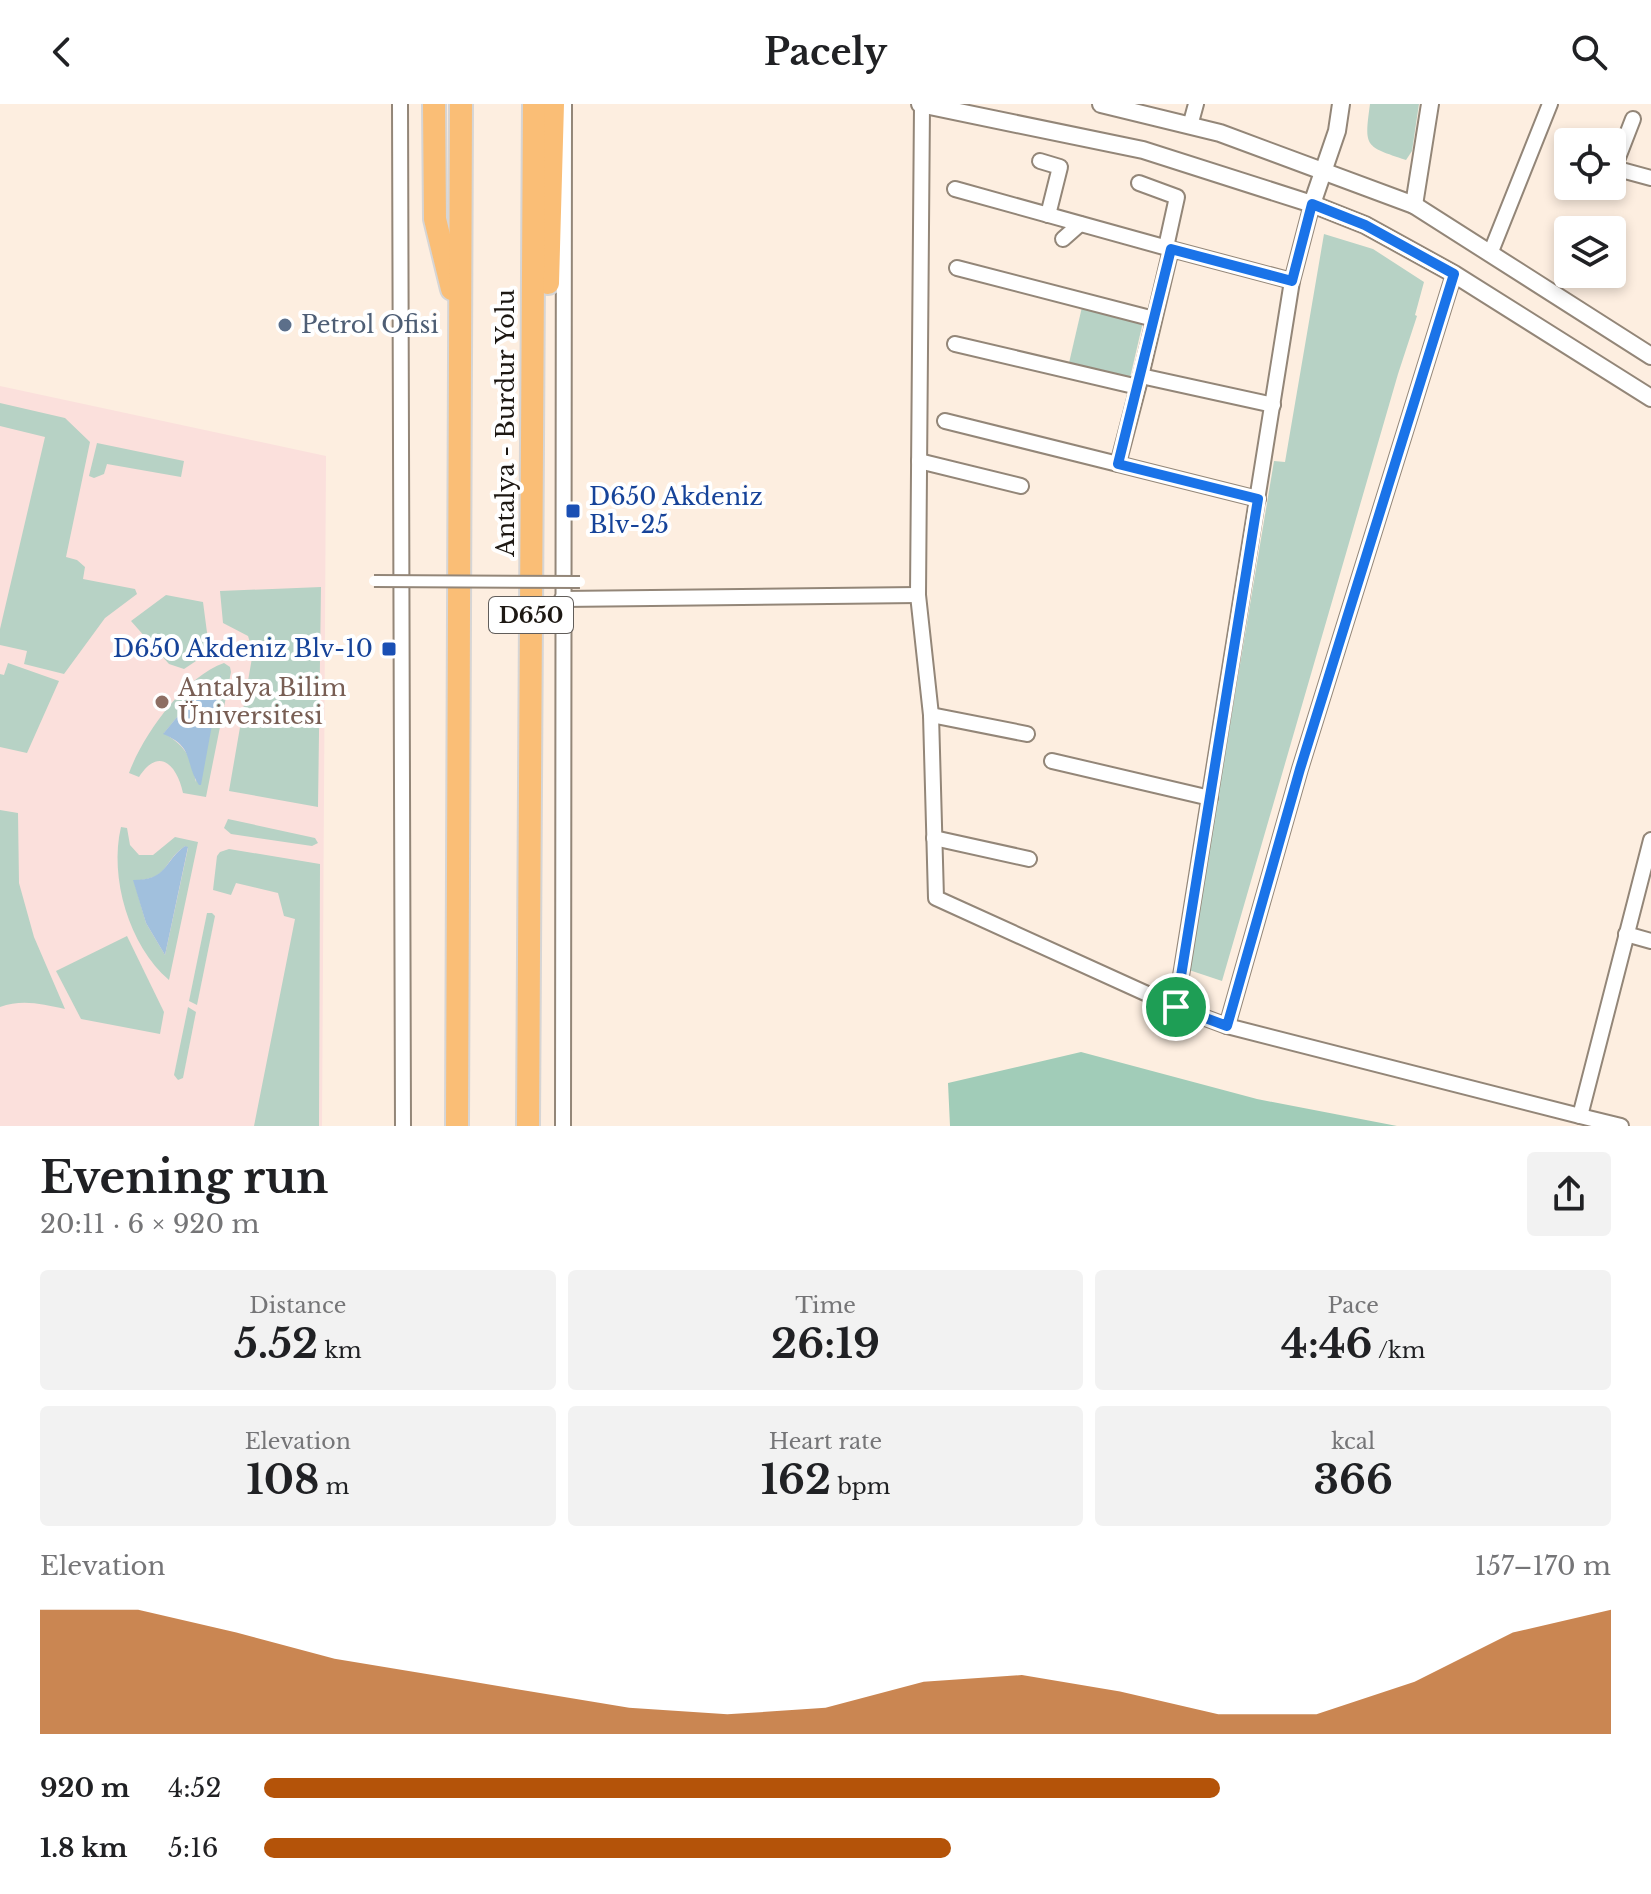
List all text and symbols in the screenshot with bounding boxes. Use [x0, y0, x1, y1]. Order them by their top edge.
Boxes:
icon: back [40, 30, 84, 74]
text: Pacely [764, 30, 887, 75]
icon: search [1567, 30, 1611, 74]
map controls [1554, 128, 1626, 288]
button: locate [1554, 128, 1626, 200]
button: layers [1554, 216, 1626, 288]
street label: Antalya - Burdur Yolu [491, 289, 520, 558]
place label: Petrol Ofisi [301, 310, 439, 339]
marker: Petrol Ofisi [276, 316, 294, 334]
place label: D650 Akdeniz Blv-25 [589, 482, 763, 539]
marker: D650 Akdeniz Blv-25 [564, 502, 582, 520]
road number: D650 [489, 597, 573, 633]
place label: D650 Akdeniz Blv-10 [113, 634, 373, 663]
marker: D650 Akdeniz Blv-10 [380, 640, 398, 658]
place label: Antalya Bilim Üniversitesi [177, 673, 347, 730]
marker: Antalya Bilim Üniversitesi [153, 693, 171, 711]
pin [1142, 973, 1210, 1041]
icon: arrive [1154, 985, 1198, 1029]
text: Evening run [40, 1150, 328, 1205]
button: share [1527, 1152, 1611, 1236]
text: 20:11 · 6 × 920 m [40, 1208, 259, 1240]
text: Distance [249, 1292, 346, 1319]
text: Time [795, 1292, 856, 1319]
text: Pace [1327, 1292, 1379, 1319]
text: 5.52 [234, 1319, 318, 1369]
text: 26:19 [771, 1319, 880, 1369]
text: 4:46 [1281, 1319, 1373, 1369]
text: km [318, 1337, 362, 1364]
text: /km [1373, 1337, 1425, 1364]
text: Elevation [245, 1428, 351, 1455]
text: Heart rate [769, 1428, 882, 1455]
text: kcal [1331, 1428, 1375, 1455]
text: 108 [246, 1455, 319, 1505]
text: 162 [761, 1455, 831, 1505]
text: 366 [1313, 1455, 1393, 1505]
text: m [319, 1473, 349, 1500]
text: bpm [831, 1473, 890, 1500]
text: Elevation [40, 1550, 166, 1582]
text: 157–170 m [1475, 1550, 1611, 1582]
text: 920 m [40, 1772, 130, 1804]
text: 4:52 [168, 1772, 221, 1804]
text: 1.8 km [40, 1832, 128, 1864]
text: 5:16 [168, 1832, 219, 1864]

